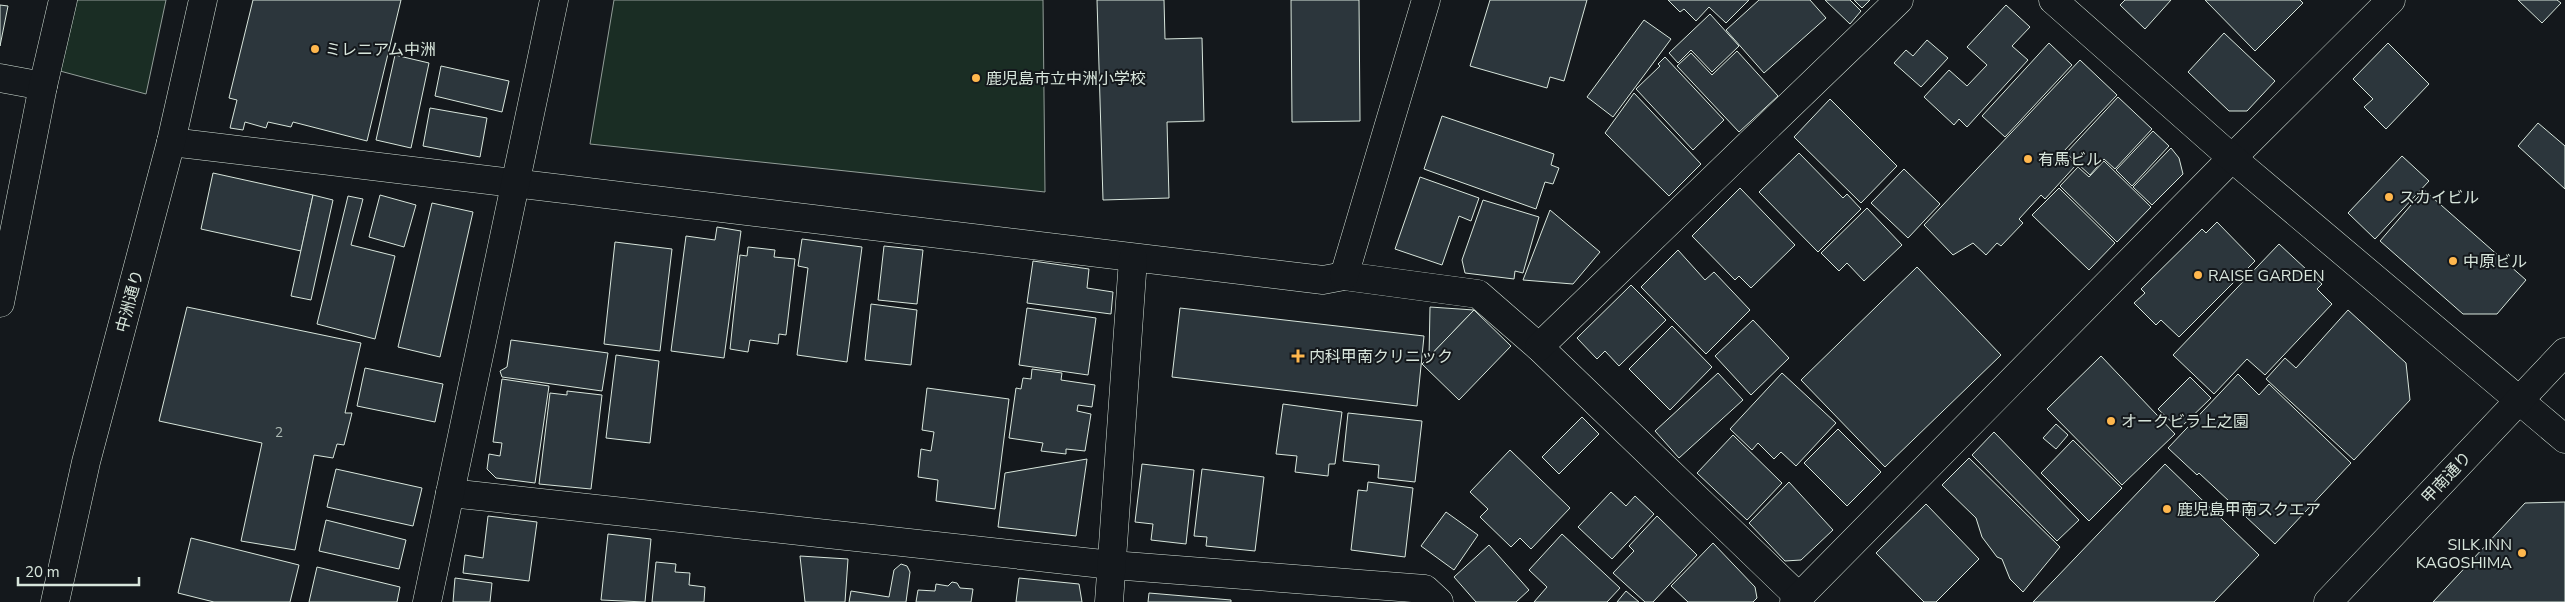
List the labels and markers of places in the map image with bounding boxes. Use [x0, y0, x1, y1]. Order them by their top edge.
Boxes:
place label: ミレニアム中洲 [325, 39, 436, 61]
marker: ミレニアム中洲 [309, 43, 321, 55]
place label: 鹿児島市立中洲小学校 [986, 68, 1146, 90]
marker: 鹿児島市立中洲小学校 [970, 72, 982, 84]
place label: 有馬ビル [2038, 149, 2102, 171]
marker: 有馬ビル [2022, 153, 2034, 165]
place label: スカイビル [2399, 187, 2479, 209]
marker: スカイビル [2383, 191, 2395, 203]
place label: 中原ビル [2463, 251, 2527, 273]
marker: 中原ビル [2447, 255, 2459, 267]
place label: RAISE GARDEN [2208, 265, 2325, 287]
marker: RAISE GARDEN [2192, 269, 2204, 281]
place label: 内科甲南クリニック [1309, 346, 1453, 368]
marker: 内科甲南クリニック [1291, 349, 1305, 363]
place label: オークビラ上之園 [2121, 411, 2249, 433]
marker: オークビラ上之園 [2105, 415, 2117, 427]
place label: 鹿児島甲南スクエア [2177, 499, 2321, 521]
marker: 鹿児島甲南スクエア [2161, 503, 2173, 515]
place label: SILK INN KAGOSHIMA [2416, 534, 2512, 574]
marker: SILK INN KAGOSHIMA [2516, 547, 2528, 559]

